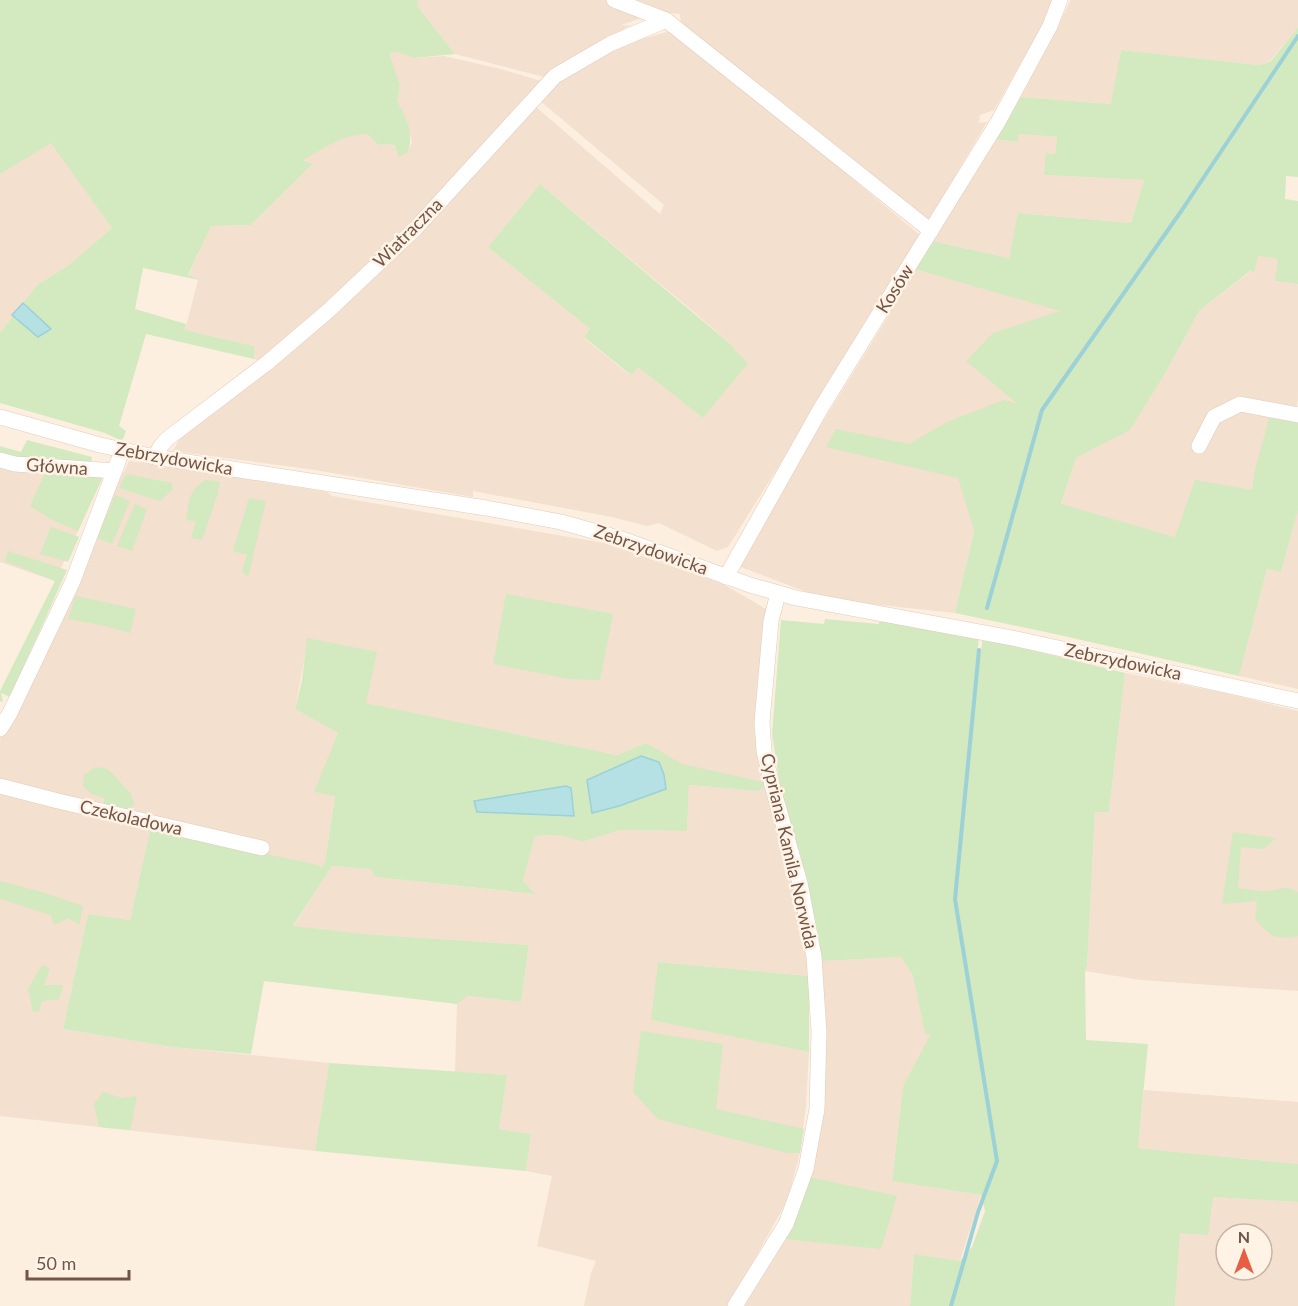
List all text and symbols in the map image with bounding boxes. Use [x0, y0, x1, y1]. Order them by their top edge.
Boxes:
street label: Wiatraczna [368, 193, 447, 272]
street label: Kosów [871, 260, 918, 317]
street label: Zebrzydowicka [114, 437, 235, 479]
street label: Główna [25, 453, 89, 479]
street label: Zebrzydowicka [591, 519, 711, 579]
street label: Zebrzydowicka [1063, 638, 1184, 684]
street label: Cypriana Kamila Norwida [757, 751, 823, 951]
street label: Czekoladowa [78, 795, 185, 840]
north arrow [1214, 1222, 1274, 1282]
text: N [1238, 1227, 1250, 1246]
scale bar [27, 1243, 129, 1281]
text: 50 m [36, 1252, 76, 1274]

